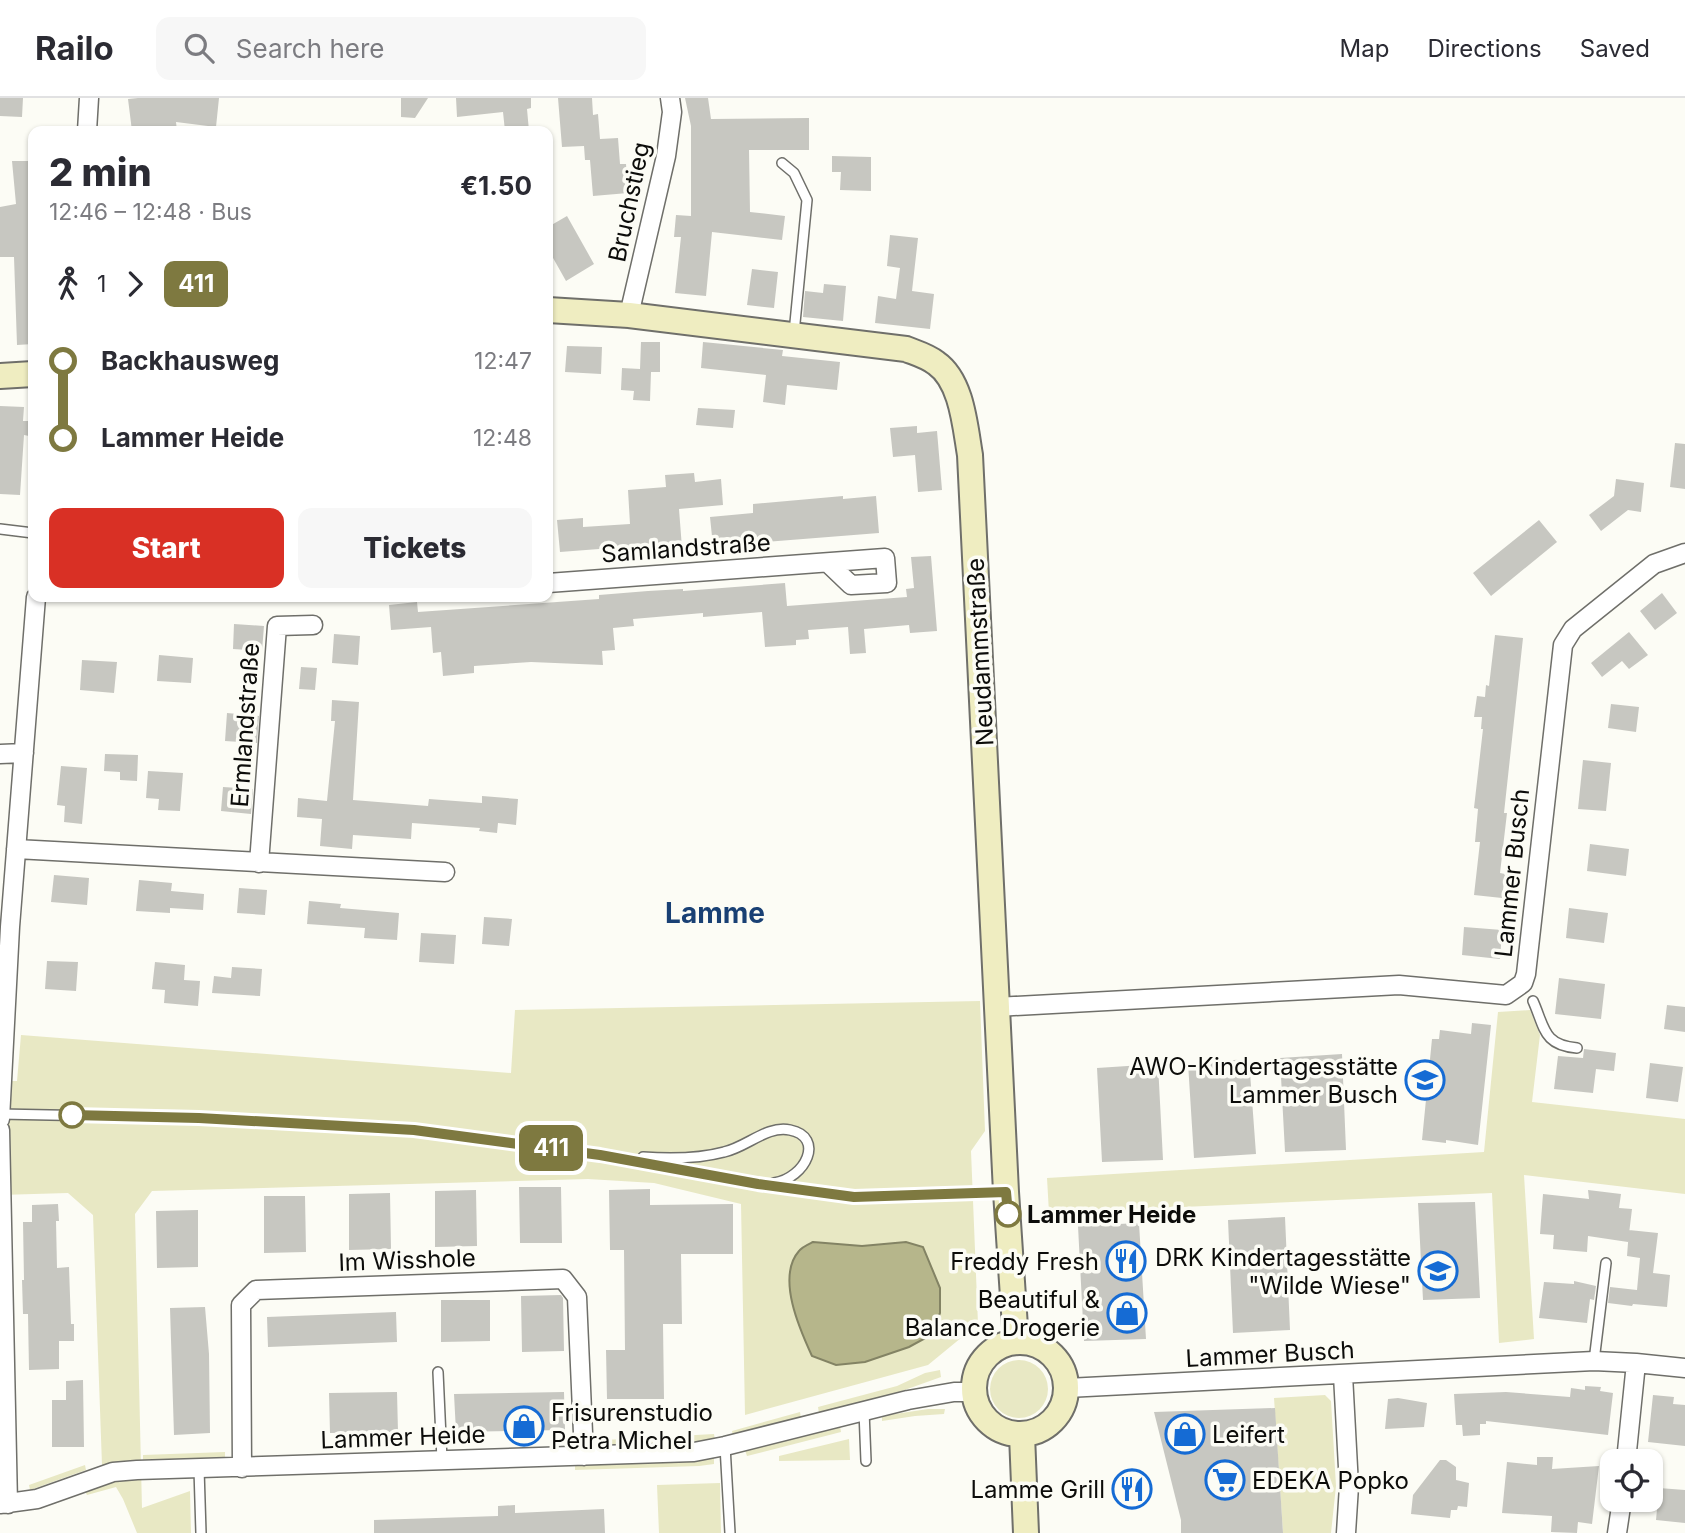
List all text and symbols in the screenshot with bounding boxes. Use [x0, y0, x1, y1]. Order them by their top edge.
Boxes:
search box [156, 17, 646, 80]
text: Railo [35, 28, 114, 68]
icon: search [180, 29, 218, 67]
text: Search here [236, 33, 384, 64]
text: Map [1340, 34, 1389, 63]
text: Directions [1427, 34, 1542, 63]
text: Saved [1580, 34, 1650, 63]
street label: Bruchstieg [602, 139, 656, 265]
text: 2 min [49, 149, 152, 195]
text: €1.50 [460, 170, 532, 201]
text: 12:46 – 12:48 · Bus [49, 198, 252, 226]
icon: walk [49, 265, 87, 303]
icon: forward [116, 265, 154, 303]
text: 411 [178, 269, 214, 298]
text: 1 [97, 270, 106, 298]
text: Backhausweg [101, 345, 279, 376]
text: 12:47 [474, 347, 532, 375]
text: Lammer Heide [101, 422, 284, 453]
text: 12:48 [473, 424, 532, 452]
button: Start [49, 508, 284, 588]
button: Tickets [298, 508, 532, 588]
street label: Samlandstraße [600, 528, 772, 568]
street label: Neudammstraße [961, 557, 999, 747]
street label: Ermlandstraße [225, 642, 265, 808]
street label: Lammer Busch [1489, 787, 1535, 959]
district label: Lamme [665, 896, 765, 930]
place label: AWO-Kindertagesstätte Lammer Busch [1129, 1052, 1398, 1109]
school or university icon: AWO-Kindertagesstätte Lammer Busch [1404, 1059, 1446, 1101]
unlabelled marker [59, 1102, 85, 1128]
line badge: 411 [511, 1125, 591, 1171]
text: 411 [533, 1133, 569, 1162]
place label: Lammer Heide [1027, 1200, 1196, 1229]
marker: Lammer Heide [995, 1201, 1021, 1227]
restaurant icon: Freddy Fresh [1105, 1240, 1147, 1282]
street label: Im Wisshole [338, 1243, 476, 1277]
place label: DRK Kindertagesstätte "Wilde Wiese" [1155, 1243, 1411, 1300]
place label: Freddy Fresh [950, 1247, 1099, 1276]
school or university icon: DRK Kindertagesstätte "Wilde Wiese" [1417, 1250, 1459, 1292]
place label: Beautiful & Balance Drogerie [905, 1285, 1101, 1342]
shop icon: Beautiful & Balance Drogerie [1106, 1292, 1148, 1334]
street label: Lammer Busch [1185, 1335, 1355, 1373]
place label: Frisurenstudio Petra Michel [551, 1398, 713, 1455]
shop icon: Frisurenstudio Petra Michel [503, 1405, 545, 1447]
shop icon: Leifert [1164, 1413, 1206, 1455]
street label: Lammer Heide [320, 1420, 486, 1454]
place label: Leifert [1212, 1420, 1285, 1449]
map controls [1600, 1449, 1663, 1512]
button: locate [1600, 1449, 1663, 1512]
supermarket icon: EDEKA Popko [1204, 1459, 1246, 1501]
place label: EDEKA Popko [1252, 1466, 1409, 1495]
restaurant icon: Lamme Grill [1111, 1468, 1153, 1510]
place label: Lamme Grill [970, 1475, 1105, 1504]

